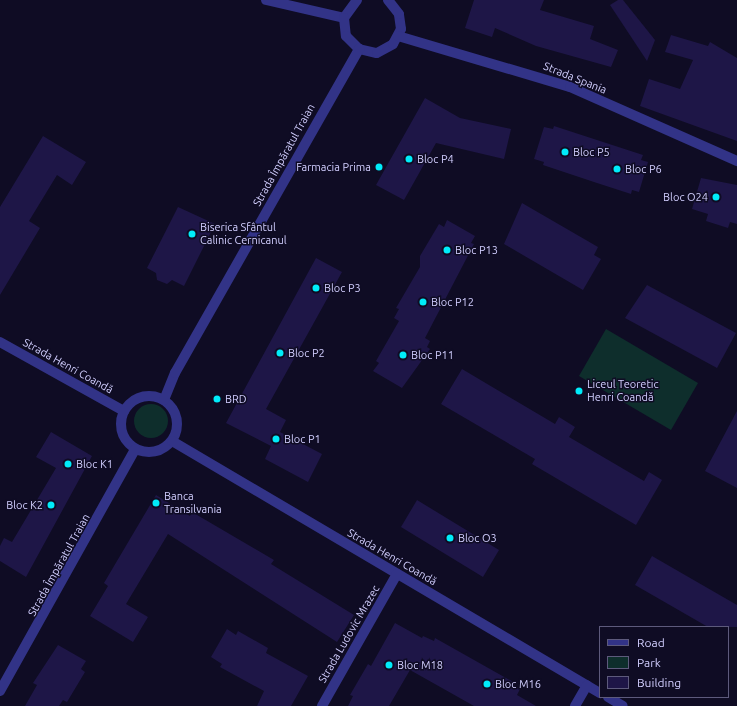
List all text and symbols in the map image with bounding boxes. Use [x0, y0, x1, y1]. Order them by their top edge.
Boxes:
street label: Strada Spania [541, 59, 609, 97]
street label: Strada Împăratul Traian [250, 102, 318, 208]
place label: Bloc P5 [573, 145, 610, 159]
marker: Bloc P5 [560, 147, 570, 157]
place label: Bloc P4 [417, 152, 454, 166]
marker: Bloc P4 [404, 154, 414, 164]
place label: Farmacia Prima [296, 160, 371, 174]
marker: Farmacia Prima [374, 162, 384, 172]
place label: Bloc P6 [625, 162, 662, 176]
marker: Bloc P6 [612, 164, 622, 174]
place label: Bloc O24 [663, 190, 708, 204]
marker: Bloc O24 [711, 192, 721, 202]
place label: Biserica Sfântul Calinic Cernicanul [200, 221, 287, 247]
marker: Biserica Sfântul Calinic Cernicanul [187, 229, 197, 239]
place label: Bloc P13 [455, 243, 498, 257]
marker: Bloc P13 [442, 245, 452, 255]
place label: Bloc P3 [324, 281, 361, 295]
marker: Bloc P3 [311, 283, 321, 293]
place label: Bloc P12 [431, 295, 474, 309]
marker: Bloc P12 [418, 297, 428, 307]
street label: Strada Henri Coandă [21, 336, 115, 396]
place label: Bloc P2 [288, 346, 325, 360]
marker: Bloc P2 [275, 348, 285, 358]
place label: Bloc P11 [411, 348, 454, 362]
marker: Bloc P11 [398, 350, 408, 360]
place label: Liceul Teoretic Henri Coandă [587, 378, 659, 404]
marker: Liceul Teoretic Henri Coandă [574, 386, 584, 396]
place label: BRD [225, 392, 247, 406]
marker: BRD [212, 394, 222, 404]
place label: Bloc P1 [284, 432, 321, 446]
marker: Bloc P1 [271, 434, 281, 444]
place label: Bloc K1 [76, 457, 113, 471]
marker: Bloc K1 [63, 459, 73, 469]
place label: Banca Transilvania [164, 490, 222, 516]
place label: Bloc K2 [6, 498, 43, 512]
marker: Banca Transilvania [151, 498, 161, 508]
marker: Bloc K2 [46, 500, 56, 510]
street label: Strada Împăratul Traian [25, 512, 93, 618]
street label: Strada Henri Coandă [345, 526, 439, 588]
place label: Bloc O3 [458, 531, 497, 545]
marker: Bloc O3 [445, 533, 455, 543]
street label: Strada Ludovic Mrazec [316, 583, 382, 685]
legend [599, 626, 729, 698]
text: Road [637, 636, 665, 649]
text: Park [637, 656, 661, 669]
place label: Bloc M18 [397, 658, 443, 672]
marker: Bloc M18 [384, 660, 394, 670]
text: Building [637, 676, 681, 689]
place label: Bloc M16 [495, 677, 541, 691]
marker: Bloc M16 [482, 679, 492, 689]

